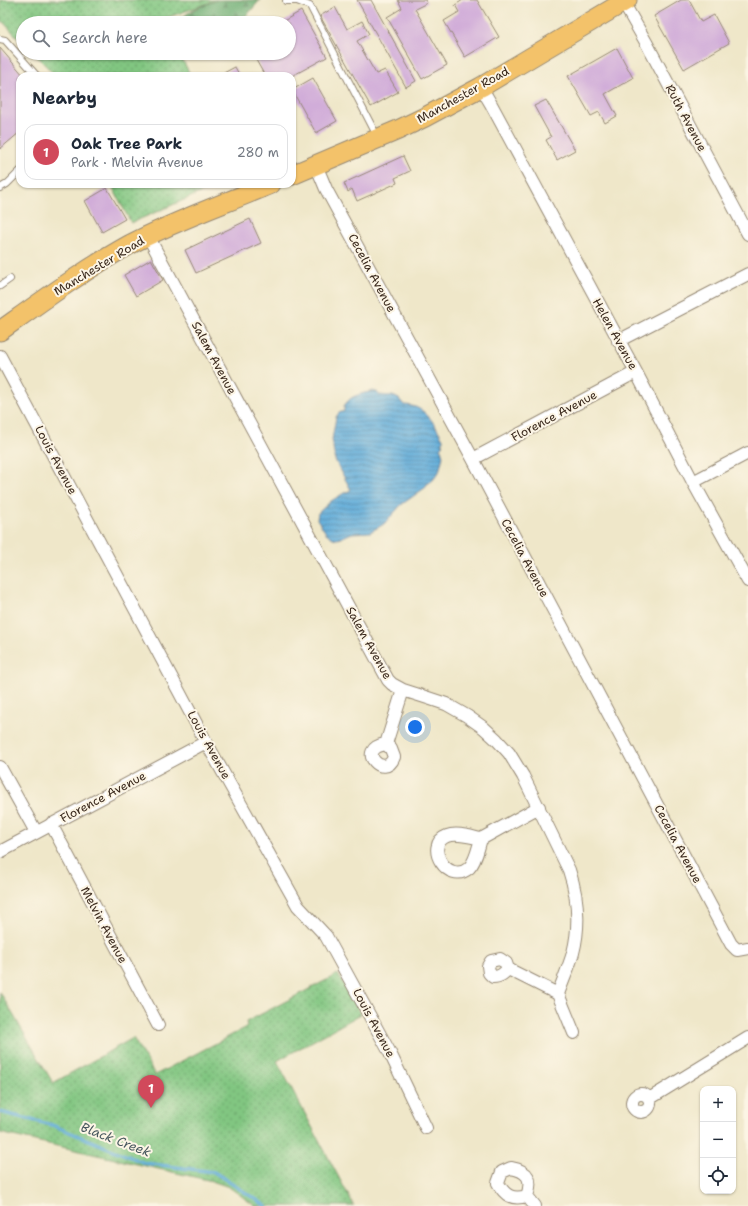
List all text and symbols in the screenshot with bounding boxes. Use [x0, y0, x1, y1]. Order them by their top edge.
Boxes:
search box [16, 16, 296, 60]
icon: search [30, 27, 52, 49]
text: Search here [62, 28, 148, 48]
street label: Manchester Road [414, 63, 512, 127]
street label: Ruth Avenue [662, 82, 710, 155]
text: Nearby [32, 87, 97, 109]
text: Oak Tree Park [71, 134, 182, 154]
text: 1 [43, 144, 49, 161]
text: 280 m [237, 144, 279, 161]
text: Park · Melvin Avenue [71, 154, 203, 171]
street label: Cecelia Avenue [345, 231, 400, 315]
street label: Manchester Road [51, 232, 148, 299]
street label: Helen Avenue [589, 295, 641, 373]
street label: Salem Avenue [188, 319, 240, 398]
street label: Florence Avenue [508, 387, 600, 445]
street label: Louis Avenue [31, 423, 81, 497]
street label: Cecelia Avenue [498, 516, 553, 600]
street label: Salem Avenue [342, 604, 396, 682]
street label: Louis Avenue [184, 708, 234, 782]
your location [405, 717, 425, 737]
street label: Florence Avenue [57, 768, 149, 826]
street label: Cecelia Avenue [651, 802, 706, 886]
street label: Melvin Avenue [77, 884, 131, 966]
street label: Louis Avenue [349, 986, 399, 1060]
pin: 1 [138, 1075, 164, 1108]
map controls [700, 1086, 736, 1194]
button: + [700, 1086, 736, 1122]
water label: Black Creek [78, 1118, 154, 1161]
button: − [700, 1122, 736, 1158]
button: locate [700, 1158, 736, 1194]

